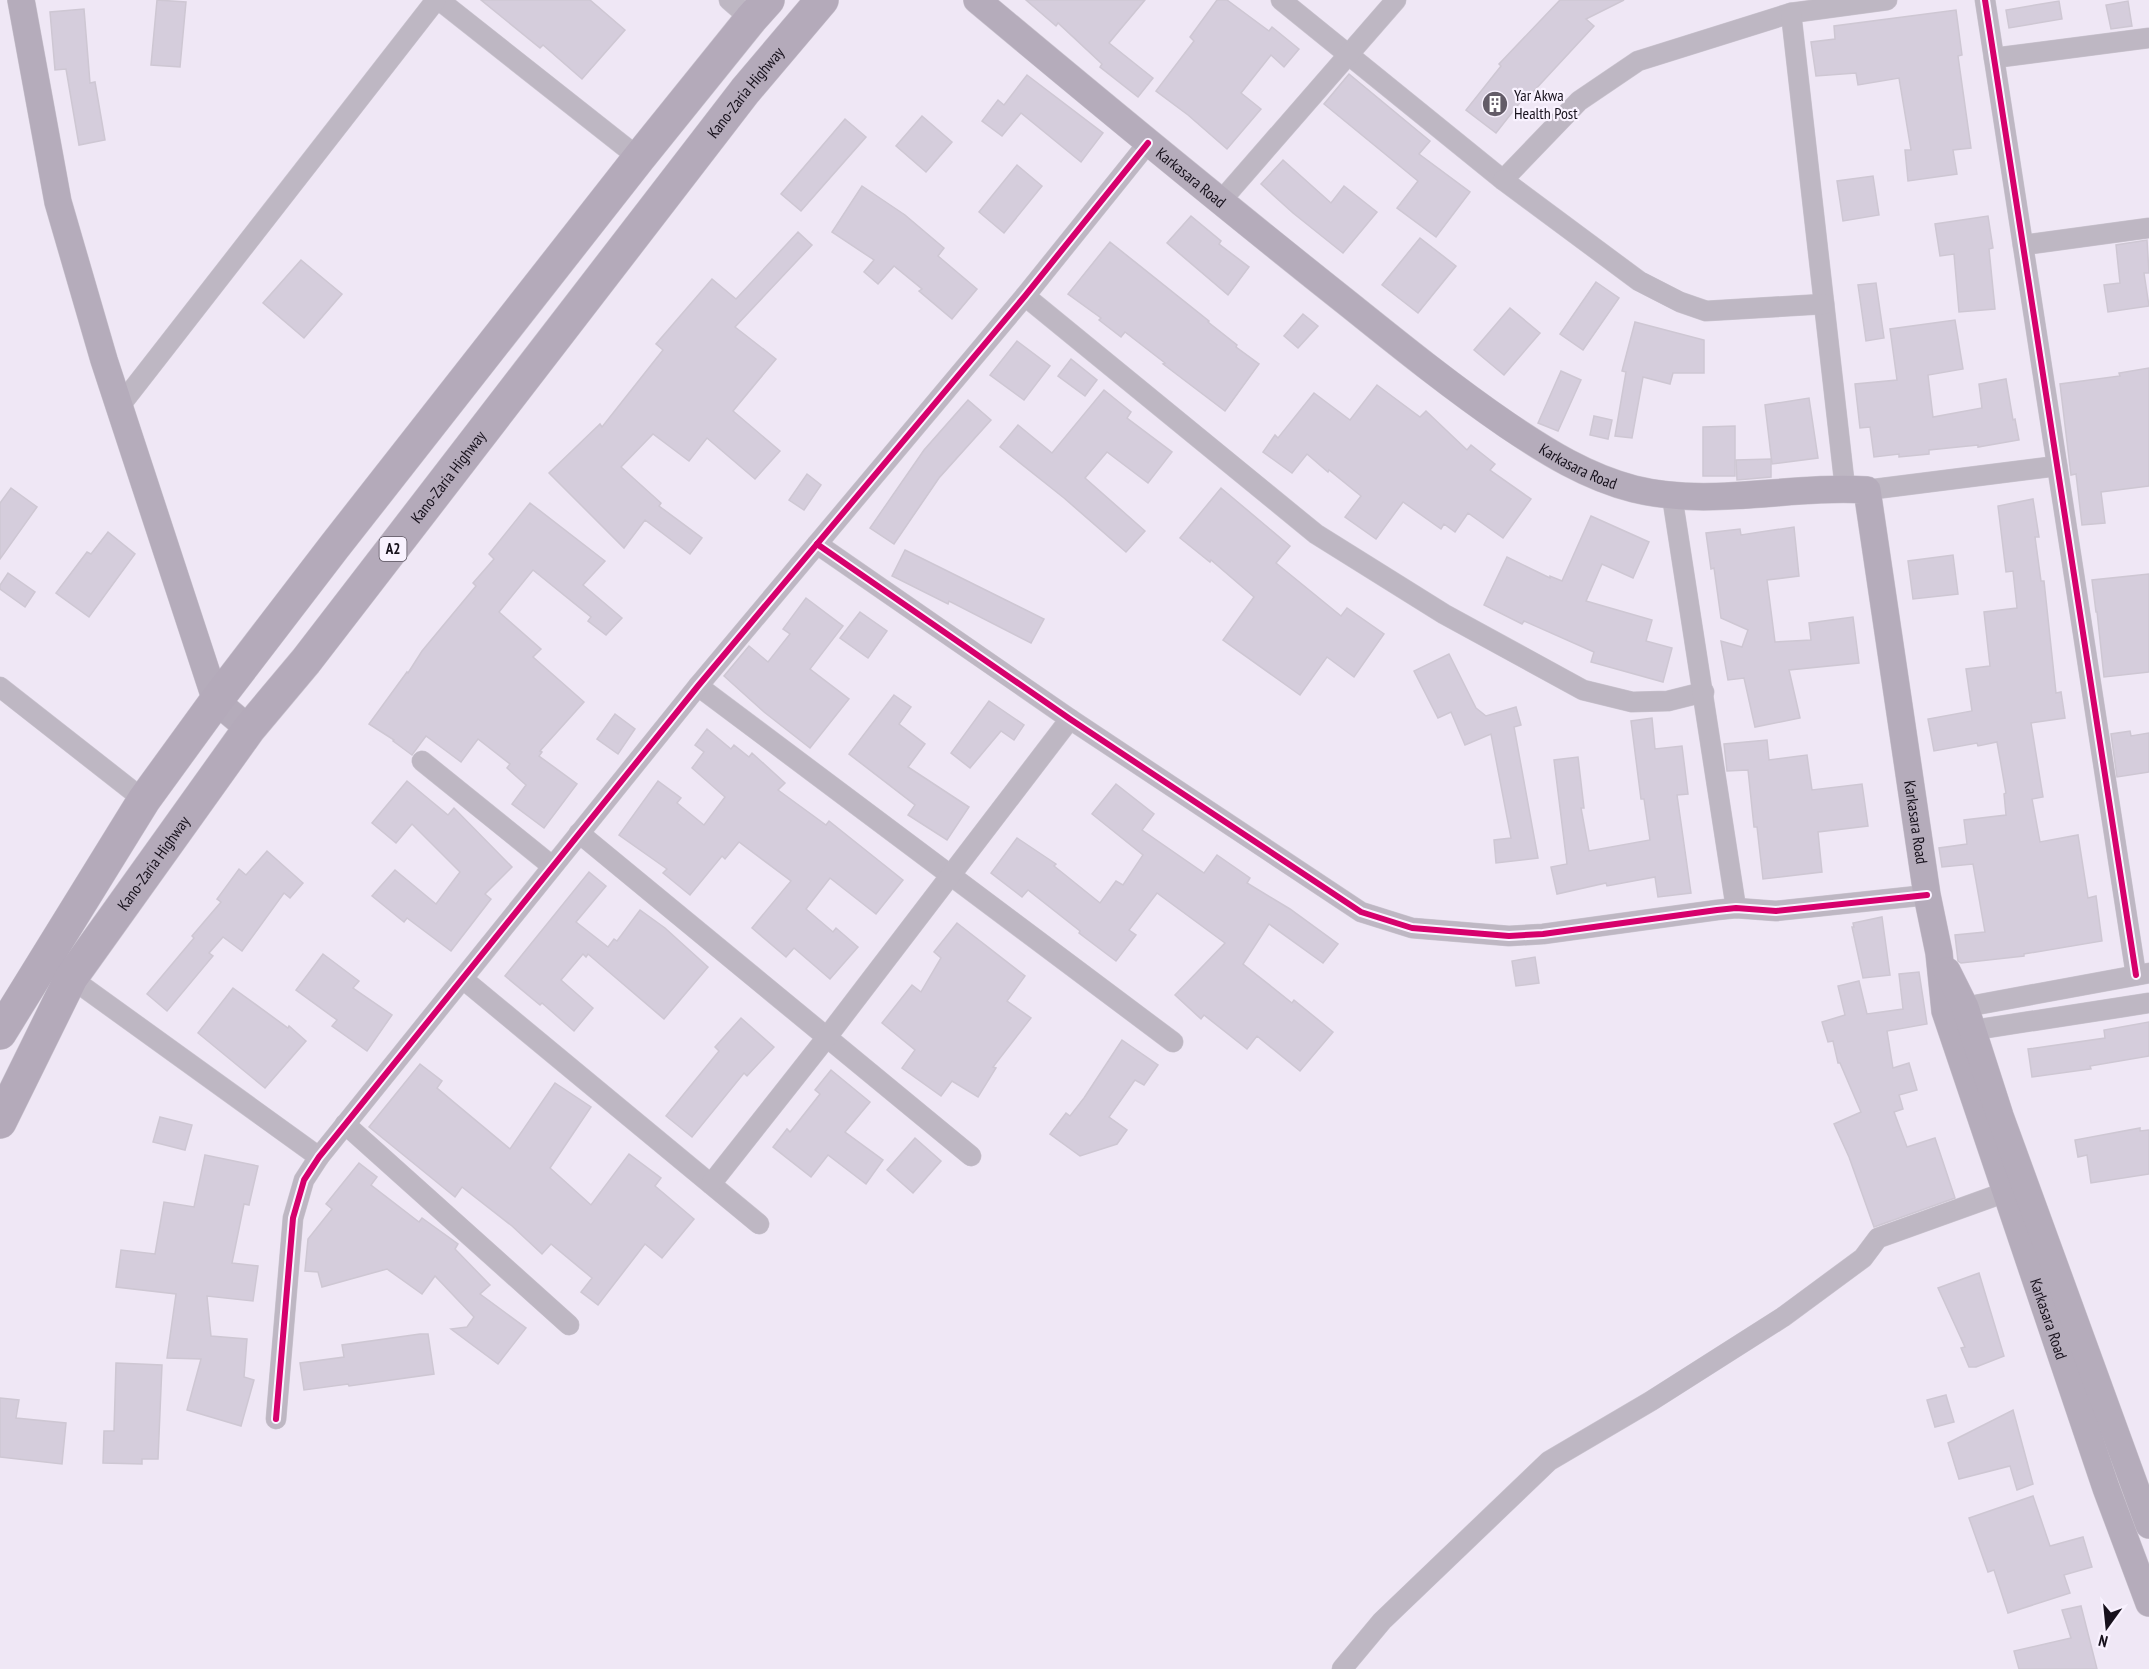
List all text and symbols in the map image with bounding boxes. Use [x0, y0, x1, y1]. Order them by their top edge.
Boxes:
street label: Kano-Zaria Highway [703, 43, 788, 142]
place label: Yar Akwa Health Post [1514, 85, 1578, 123]
building icon: Yar Akwa Health Post [1480, 89, 1510, 119]
street label: Karkasara Road [1152, 143, 1230, 212]
street label: Kano-Zaria Highway [406, 426, 490, 527]
street label: Karkasara Road [1536, 438, 1620, 493]
road number: A2 [380, 537, 406, 561]
street label: Karkasara Road [1900, 779, 1932, 865]
street label: Kano-Zaria Highway [113, 812, 194, 914]
street label: Karkasara Road [2026, 1276, 2072, 1362]
north arrow [2077, 1597, 2137, 1657]
text: N [2096, 1631, 2110, 1652]

